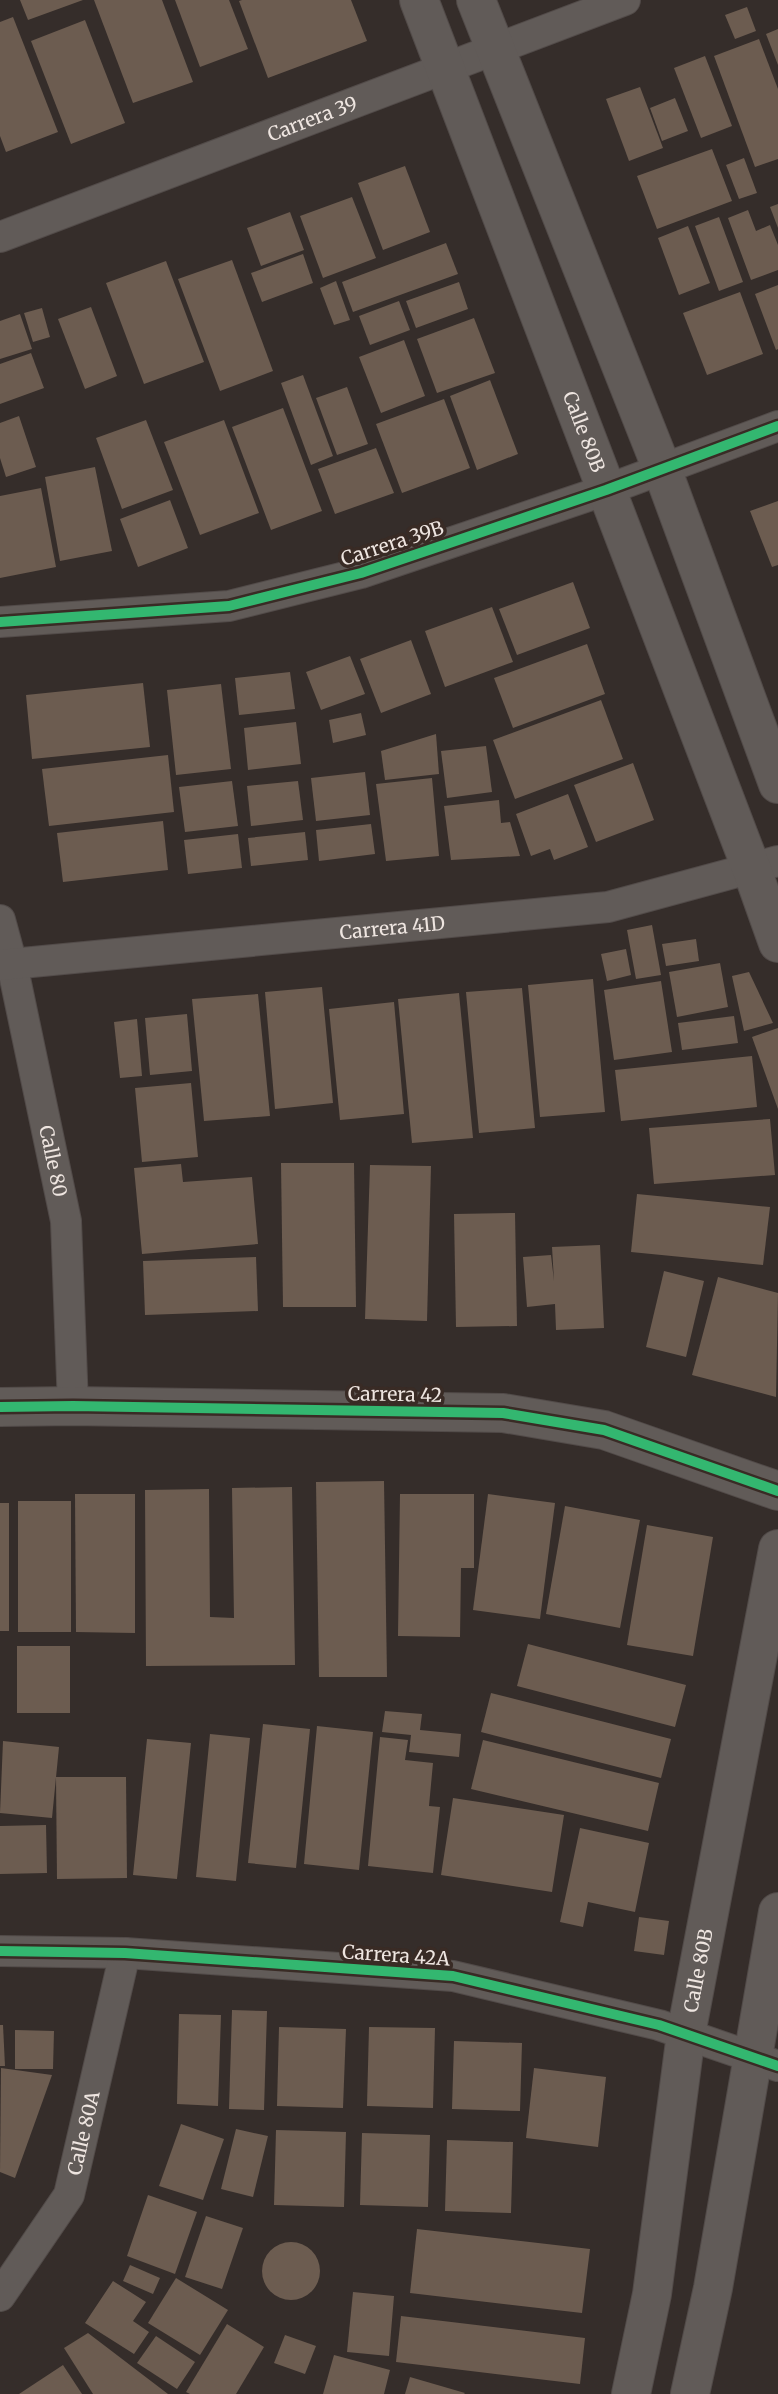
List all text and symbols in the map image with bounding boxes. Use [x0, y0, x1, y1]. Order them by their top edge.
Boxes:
street label: Carrera 39 [264, 91, 361, 147]
street label: Calle 80B [558, 388, 611, 476]
street label: Carrera 39B [338, 515, 447, 571]
street label: Carrera 41D [339, 911, 446, 945]
street label: Calle 80 [34, 1123, 73, 1199]
street label: Carrera 42 [348, 1381, 442, 1407]
street label: Calle 80B [678, 1926, 718, 2014]
street label: Carrera 42A [341, 1939, 451, 1971]
street label: Calle 80A [62, 2088, 105, 2177]

